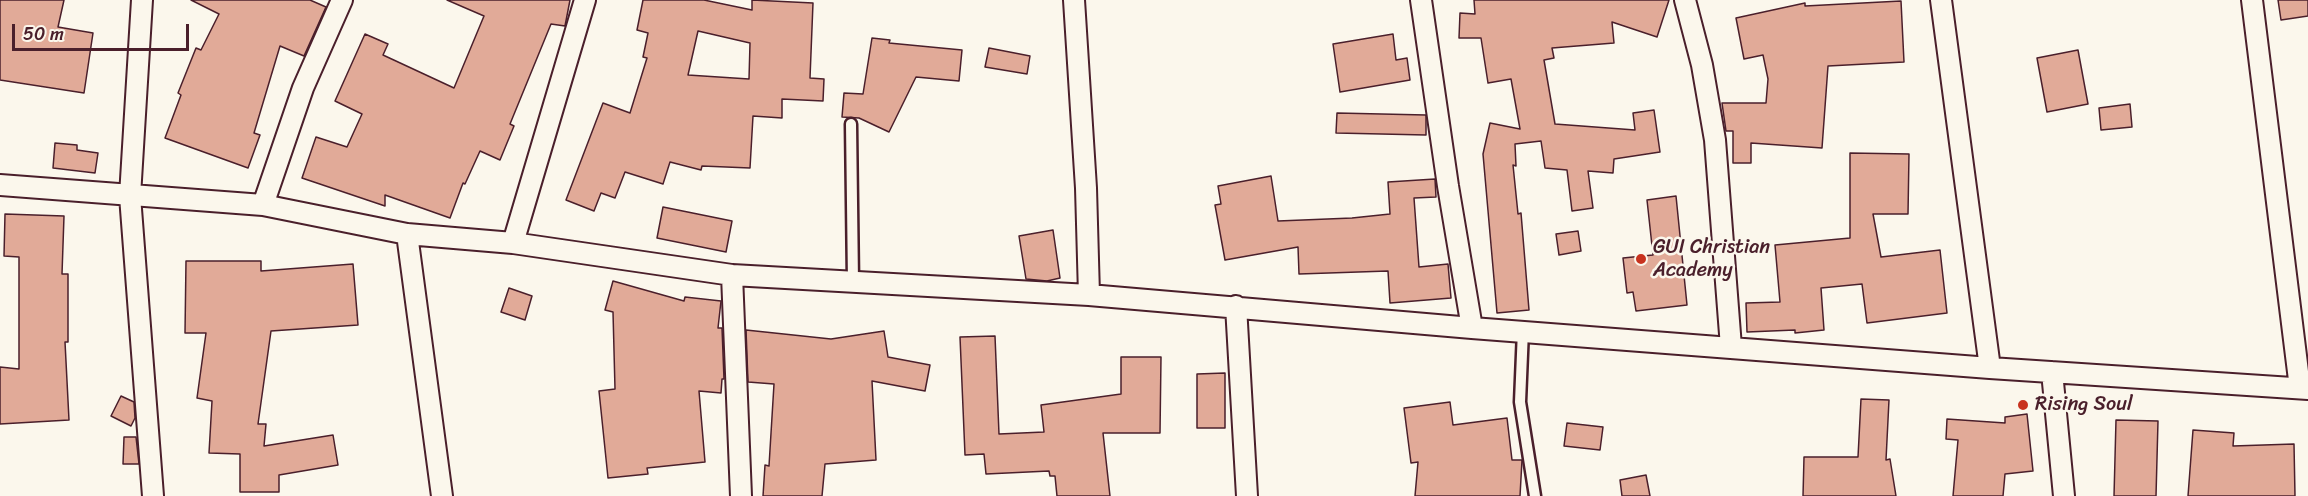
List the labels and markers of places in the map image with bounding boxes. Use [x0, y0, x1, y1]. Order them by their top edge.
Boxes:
place label: GUI Christian Academy [1653, 236, 1770, 283]
marker: GUI Christian Academy [1634, 252, 1648, 266]
place label: Rising Soul [2035, 393, 2133, 417]
marker: Rising Soul [2016, 398, 2030, 412]

